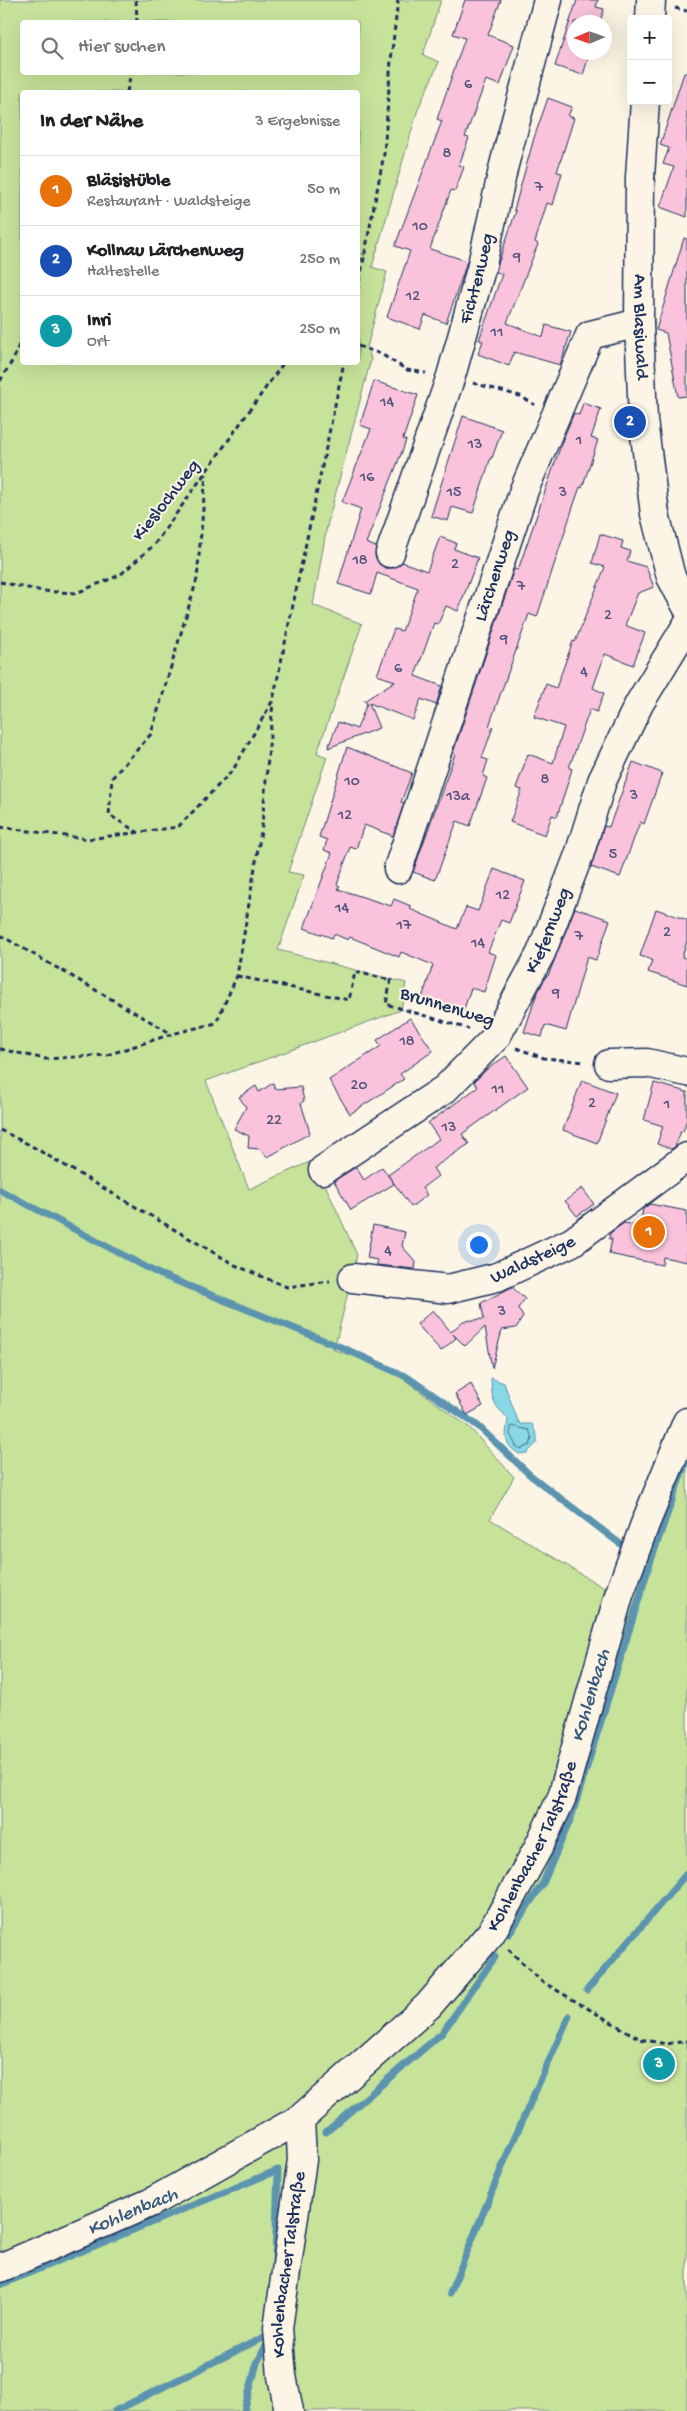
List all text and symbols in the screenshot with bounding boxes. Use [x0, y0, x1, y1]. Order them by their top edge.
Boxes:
north arrow [567, 15, 612, 60]
map controls [627, 15, 672, 105]
button: + [627, 15, 672, 60]
search box [20, 20, 360, 75]
icon: search [38, 34, 66, 62]
text: Hier suchen [78, 36, 165, 59]
button: − [627, 60, 672, 105]
house number: 6 [464, 76, 473, 95]
text: In der Nähe [40, 110, 143, 135]
text: 3 Ergebnisse [255, 113, 340, 132]
house number: 8 [443, 145, 452, 164]
text: Bläsistüble [87, 170, 170, 193]
house number: 7 [534, 179, 544, 198]
text: 1 [53, 181, 59, 200]
text: 50 m [307, 181, 340, 200]
text: Restaurant · Waldsteige [87, 193, 251, 212]
house number: 10 [411, 218, 428, 237]
street label: Fichtenweg [454, 231, 500, 328]
text: Kollnau Lärchenweg [87, 240, 244, 263]
house number: 9 [512, 249, 521, 268]
text: 2 [52, 251, 60, 270]
text: 250 m [300, 251, 340, 270]
text: Haltestelle [87, 263, 159, 282]
street label: Am Blasiwald [627, 274, 653, 382]
house number: 12 [405, 288, 420, 307]
text: Inri [87, 310, 111, 333]
text: 3 [52, 321, 60, 340]
text: 250 m [300, 321, 340, 340]
house number: 11 [490, 324, 503, 343]
text: Ort [87, 333, 109, 352]
house number: 14 [379, 394, 394, 413]
pin: 2 [614, 403, 646, 441]
house number: 1 [575, 432, 582, 451]
house number: 13 [467, 436, 482, 455]
street label: Kieslochweg [128, 455, 206, 546]
house number: 16 [359, 469, 375, 488]
house number: 15 [446, 484, 461, 503]
house number: 3 [558, 484, 567, 503]
street label: Lärchenweg [470, 527, 521, 625]
house number: 18 [351, 552, 368, 571]
house number: 2 [451, 556, 459, 575]
house number: 7 [516, 578, 526, 597]
house number: 2 [604, 607, 612, 626]
house number: 9 [499, 631, 508, 650]
house number: 6 [394, 660, 403, 679]
house number: 4 [580, 664, 588, 683]
house number: 8 [541, 771, 550, 790]
house number: 10 [343, 773, 360, 792]
house number: 3 [629, 787, 638, 806]
house number: 13a [445, 788, 471, 807]
house number: 12 [337, 807, 352, 826]
house number: 5 [609, 846, 617, 865]
street label: Kiefernweg [520, 884, 577, 978]
house number: 12 [495, 887, 510, 906]
house number: 14 [334, 900, 349, 919]
house number: 17 [396, 917, 412, 936]
house number: 2 [663, 924, 671, 943]
house number: 7 [574, 928, 584, 947]
house number: 14 [470, 935, 485, 954]
street label: Brunnenweg [396, 982, 497, 1033]
house number: 9 [551, 985, 560, 1004]
house number: 18 [398, 1033, 415, 1052]
house number: 20 [351, 1077, 367, 1096]
house number: 11 [491, 1081, 504, 1100]
house number: 2 [588, 1095, 596, 1114]
house number: 1 [663, 1096, 670, 1115]
house number: 22 [266, 1112, 282, 1131]
house number: 13 [441, 1119, 456, 1138]
pin: 1 [633, 1213, 665, 1251]
street label: Waldsteige [487, 1230, 580, 1290]
your location [466, 1232, 492, 1258]
house number: 4 [384, 1243, 392, 1262]
house number: 3 [497, 1303, 506, 1322]
water label: Kohlenbach [567, 1647, 617, 1745]
street label: Kohlenbacher Talstraße [482, 1758, 583, 1936]
pin: 3 [643, 2045, 675, 2083]
street label: Kohlenbacher Talstraße [266, 2170, 312, 2358]
water label: Kohlenbach [85, 2184, 182, 2242]

